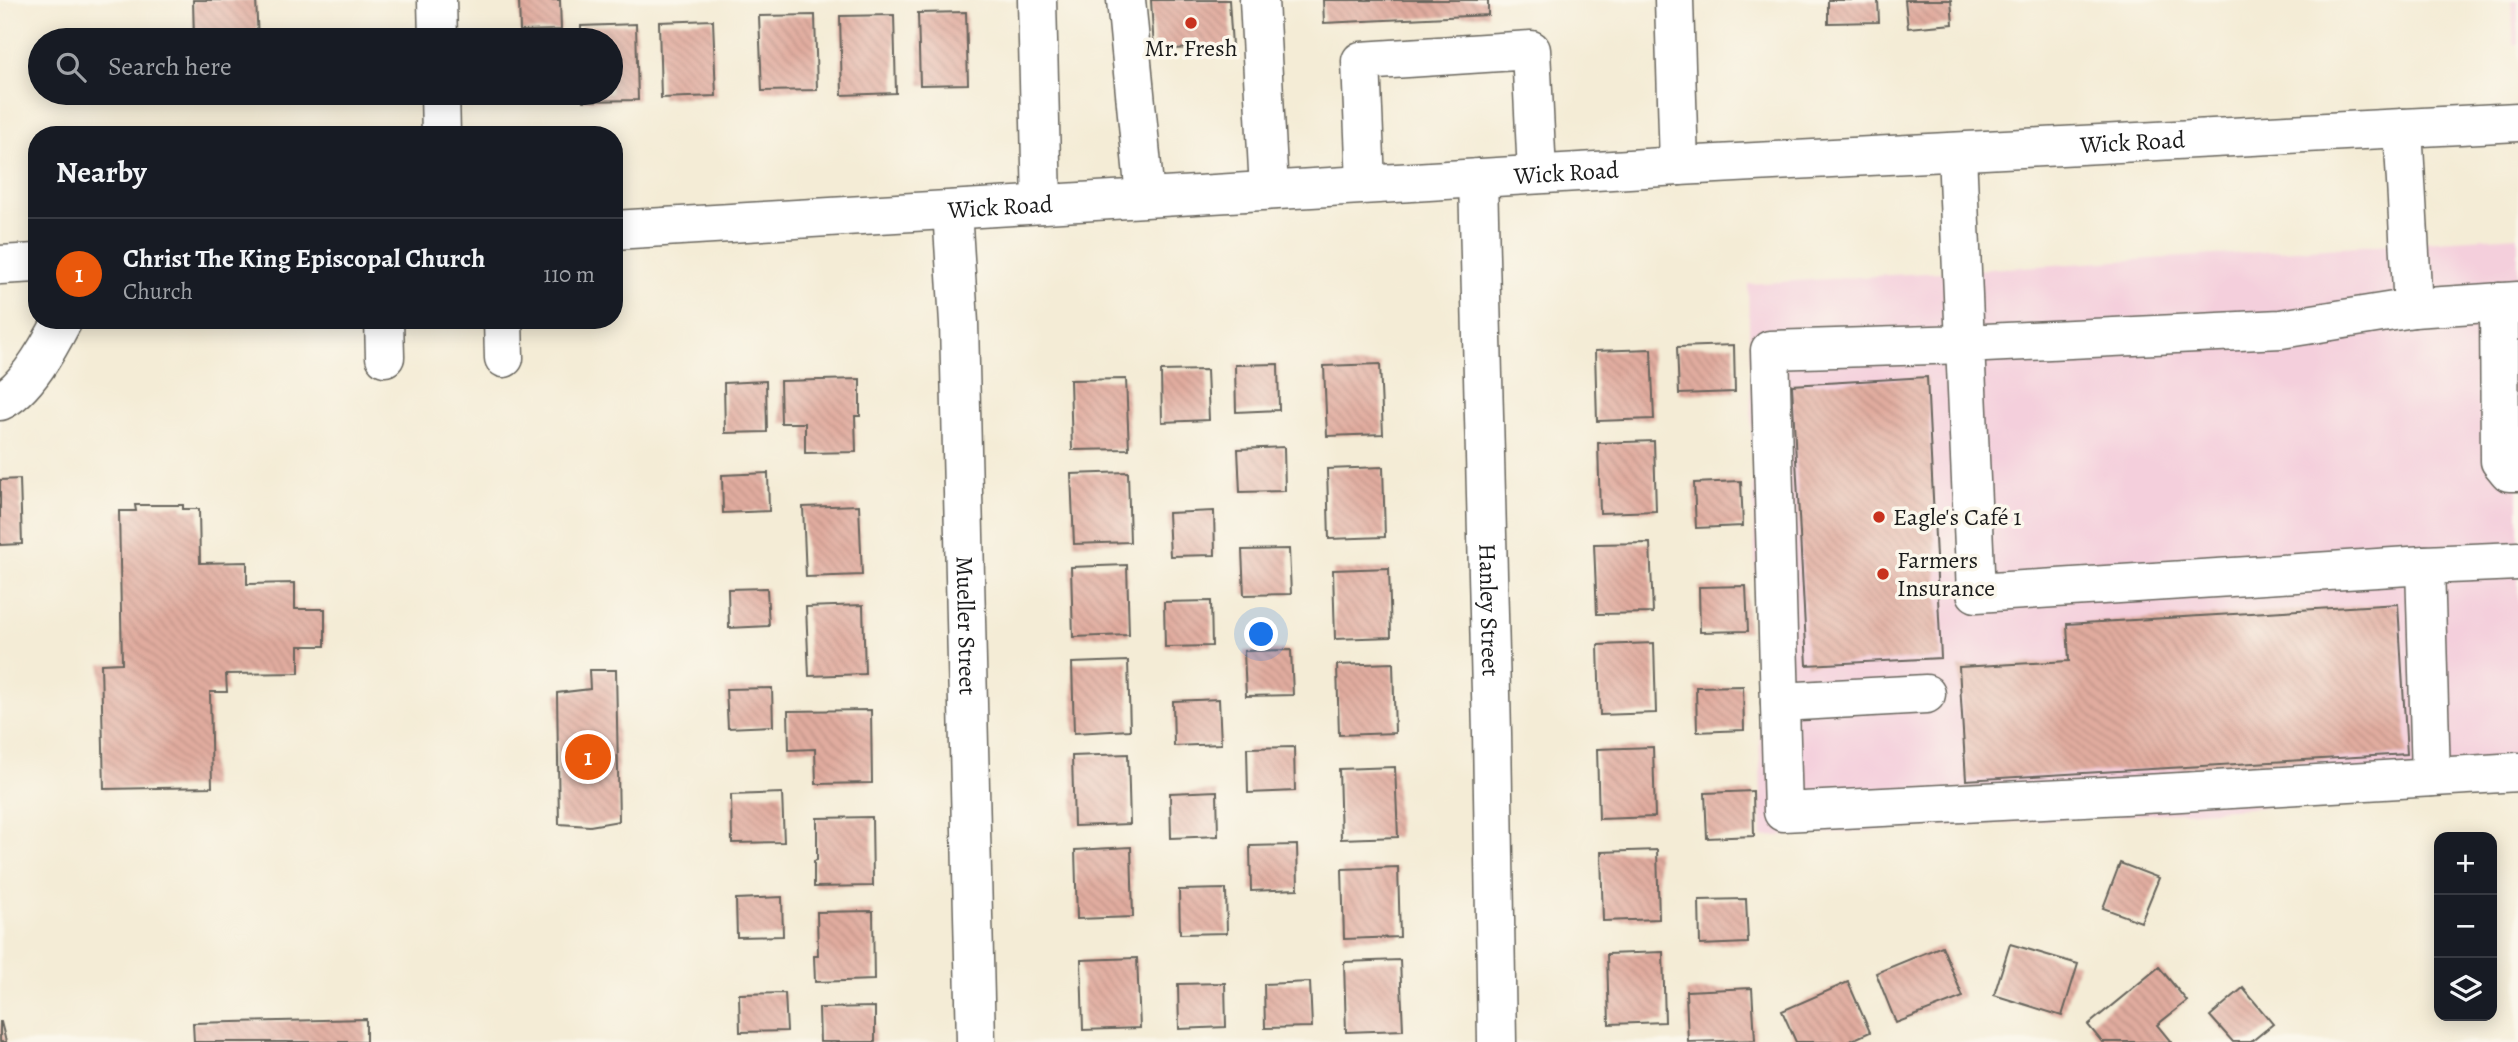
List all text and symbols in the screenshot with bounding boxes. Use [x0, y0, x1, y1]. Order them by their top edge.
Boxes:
marker: Mr. Fresh [1183, 15, 1199, 31]
search box [28, 28, 623, 105]
place label: Mr. Fresh [1145, 32, 1238, 64]
icon: search [52, 48, 90, 86]
text: Search here [108, 49, 232, 84]
street label: Wick Road [2078, 123, 2186, 161]
text: Nearby [56, 152, 147, 192]
street label: Wick Road [1512, 154, 1620, 192]
street label: Wick Road [946, 188, 1054, 226]
text: Christ The King Episcopal Church [123, 241, 485, 276]
text: 1 [75, 259, 83, 290]
text: 110 m [543, 259, 595, 290]
text: Church [123, 276, 193, 307]
place label: Eagle's Café 1 [1893, 501, 2021, 533]
marker: Eagle's Café 1 [1871, 509, 1887, 525]
street label: Hanley Street [1471, 543, 1507, 677]
place label: Farmers Insurance [1897, 544, 1995, 604]
street label: Mueller Street [949, 556, 984, 696]
marker: Farmers Insurance [1875, 566, 1891, 582]
your location [1244, 617, 1278, 651]
pin: 1 [565, 731, 611, 783]
map controls [2434, 832, 2497, 1021]
button: + [2434, 832, 2497, 895]
button: − [2434, 895, 2497, 958]
button: layers [2434, 958, 2497, 1021]

